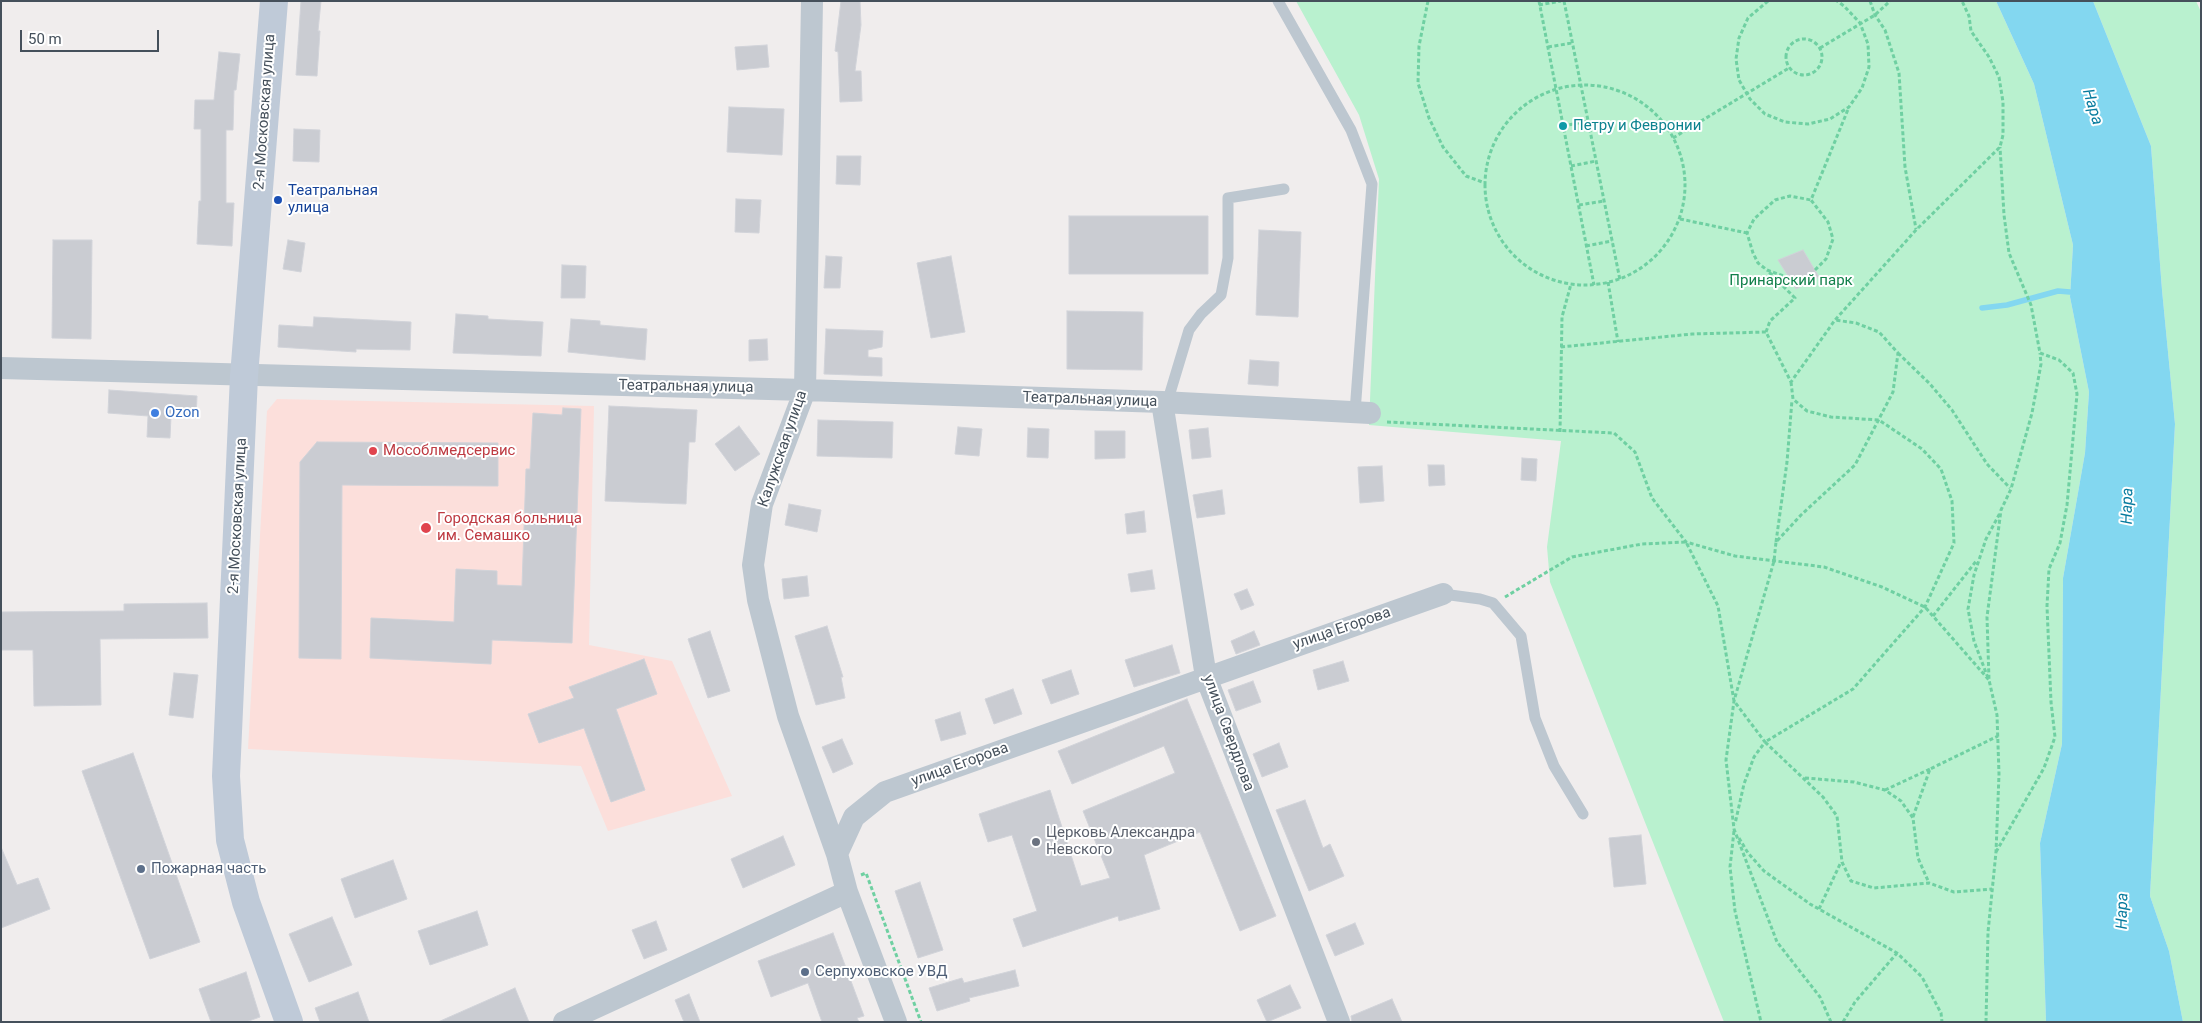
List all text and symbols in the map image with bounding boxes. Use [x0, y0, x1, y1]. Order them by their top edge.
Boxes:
scale bar [22, 20, 161, 52]
text: 50 m [28, 30, 62, 48]
street label: 2-я Московская улица [251, 33, 279, 191]
water label: Нара [2077, 87, 2107, 127]
place label: Петру и Февронии [1573, 117, 1701, 135]
marker: Петру и Февронии [1557, 120, 1569, 132]
place label: Театральная улица [288, 182, 378, 217]
marker: Театральная улица [272, 194, 284, 206]
park label: Принарский парк [1729, 272, 1853, 290]
street label: Театральная улица [618, 377, 754, 397]
street label: Калужская улица [755, 388, 811, 510]
street label: Театральная улица [1022, 389, 1158, 411]
place label: Ozon [165, 404, 199, 422]
marker: Ozon [149, 407, 161, 419]
street label: 2-я Московская улица [225, 437, 251, 595]
place label: Мособлмедсервис [383, 442, 515, 460]
marker: Мособлмедсервис [367, 445, 379, 457]
water label: Нара [2118, 487, 2138, 525]
place label: Городская больница им. Семашко [437, 510, 582, 545]
marker: Городская больница им. Семашко [419, 521, 433, 535]
street label: улица Егорова [1291, 604, 1393, 654]
street label: улица Свердлова [1199, 672, 1257, 794]
street label: улица Егорова [909, 739, 1011, 791]
place label: Церковь Александра Невского [1046, 824, 1195, 859]
marker: Церковь Александра Невского [1030, 836, 1042, 848]
place label: Пожарная часть [151, 860, 266, 878]
marker: Пожарная часть [135, 863, 147, 875]
water label: Нара [2113, 892, 2133, 930]
place label: Серпуховское УВД [815, 963, 947, 981]
marker: Серпуховское УВД [799, 966, 811, 978]

